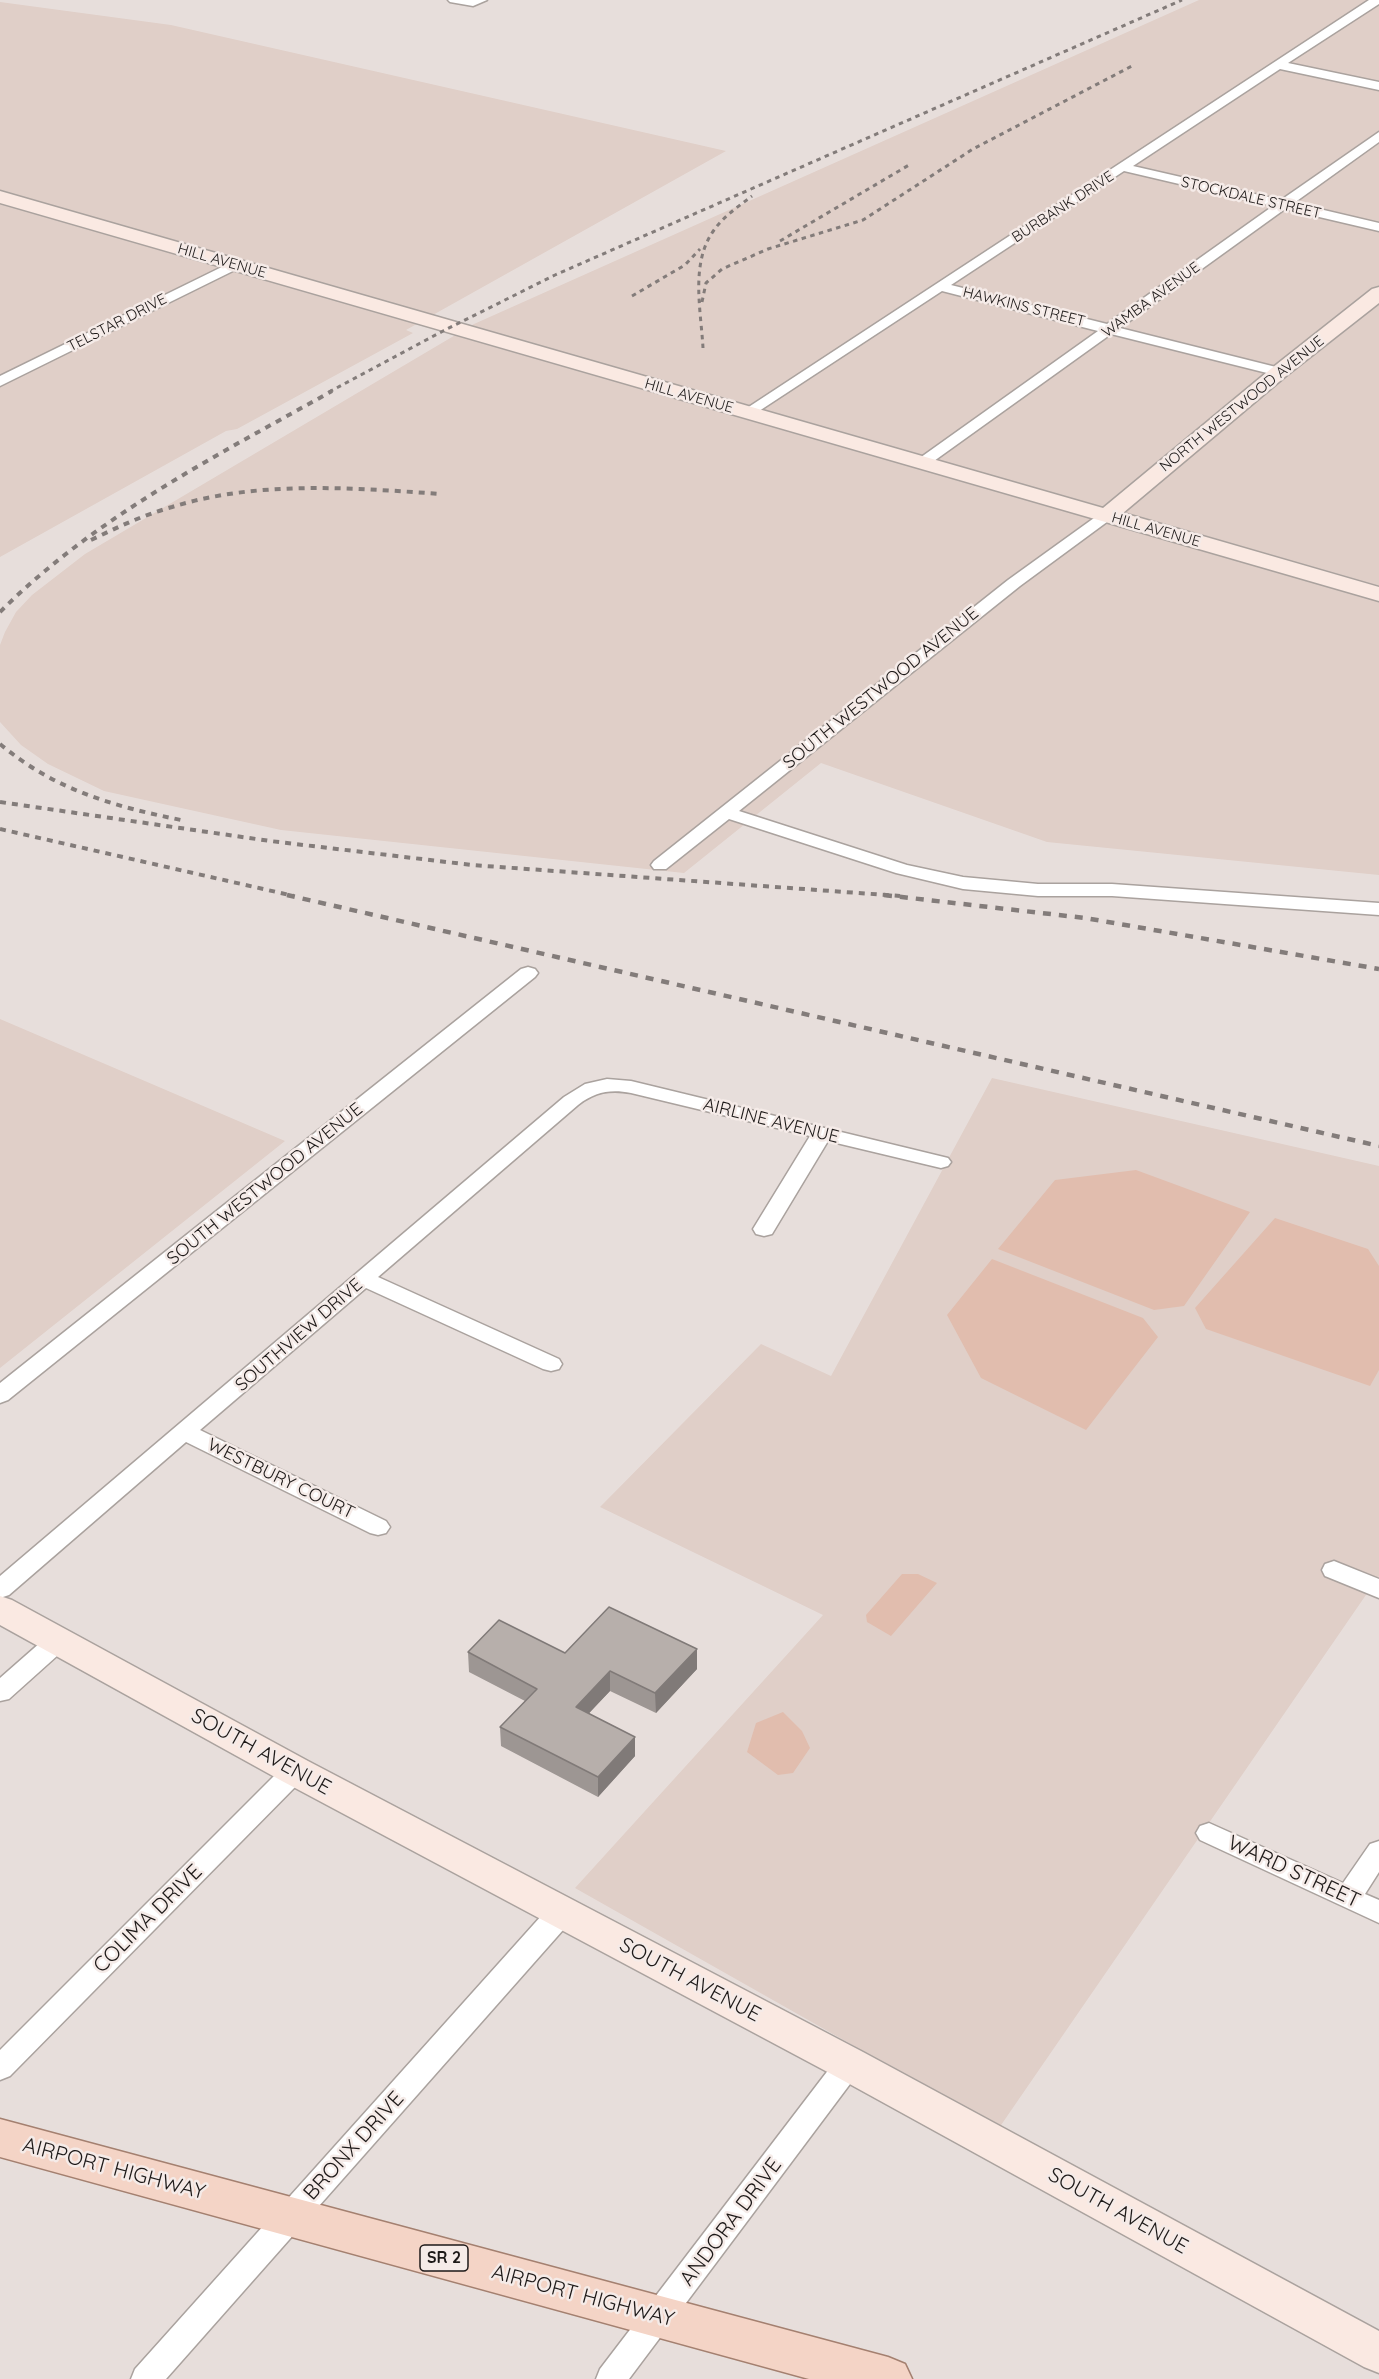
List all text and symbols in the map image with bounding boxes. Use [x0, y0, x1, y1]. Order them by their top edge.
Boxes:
street label: BURBANK DRIVE [1009, 167, 1117, 247]
street label: STOCKDALE STREET [1179, 173, 1323, 223]
street label: HILL AVENUE [176, 240, 268, 282]
street label: WAMBA AVENUE [1098, 258, 1204, 342]
street label: HAWKINS STREET [961, 283, 1087, 331]
street label: TELSTAR DRIVE [64, 290, 170, 356]
street label: NORTH WESTWOOD AVENUE [1156, 332, 1328, 476]
street label: HILL AVENUE [643, 375, 735, 417]
street label: HILL AVENUE [1110, 509, 1202, 551]
street label: SOUTH WESTWOOD AVENUE [779, 602, 983, 774]
street label: AIRLINE AVENUE [701, 1094, 841, 1148]
street label: SOUTH WESTWOOD AVENUE [163, 1098, 367, 1270]
street label: SOUTHVIEW DRIVE [231, 1274, 367, 1396]
street label: WESTBURY COURT [204, 1434, 358, 1524]
street label: SOUTH AVENUE [187, 1703, 335, 1801]
street label: WARD STREET [1224, 1830, 1364, 1914]
street label: COLIMA DRIVE [88, 1859, 208, 1979]
street label: SOUTH AVENUE [615, 1932, 765, 2028]
street label: BRONX DRIVE [299, 2086, 409, 2206]
street label: AIRPORT HIGHWAY [20, 2132, 208, 2206]
street label: ANDORA DRIVE [675, 2153, 787, 2291]
street label: SOUTH AVENUE [1044, 2162, 1192, 2260]
road number: SR 2 [420, 2245, 468, 2271]
street label: AIRPORT HIGHWAY [489, 2259, 677, 2333]

